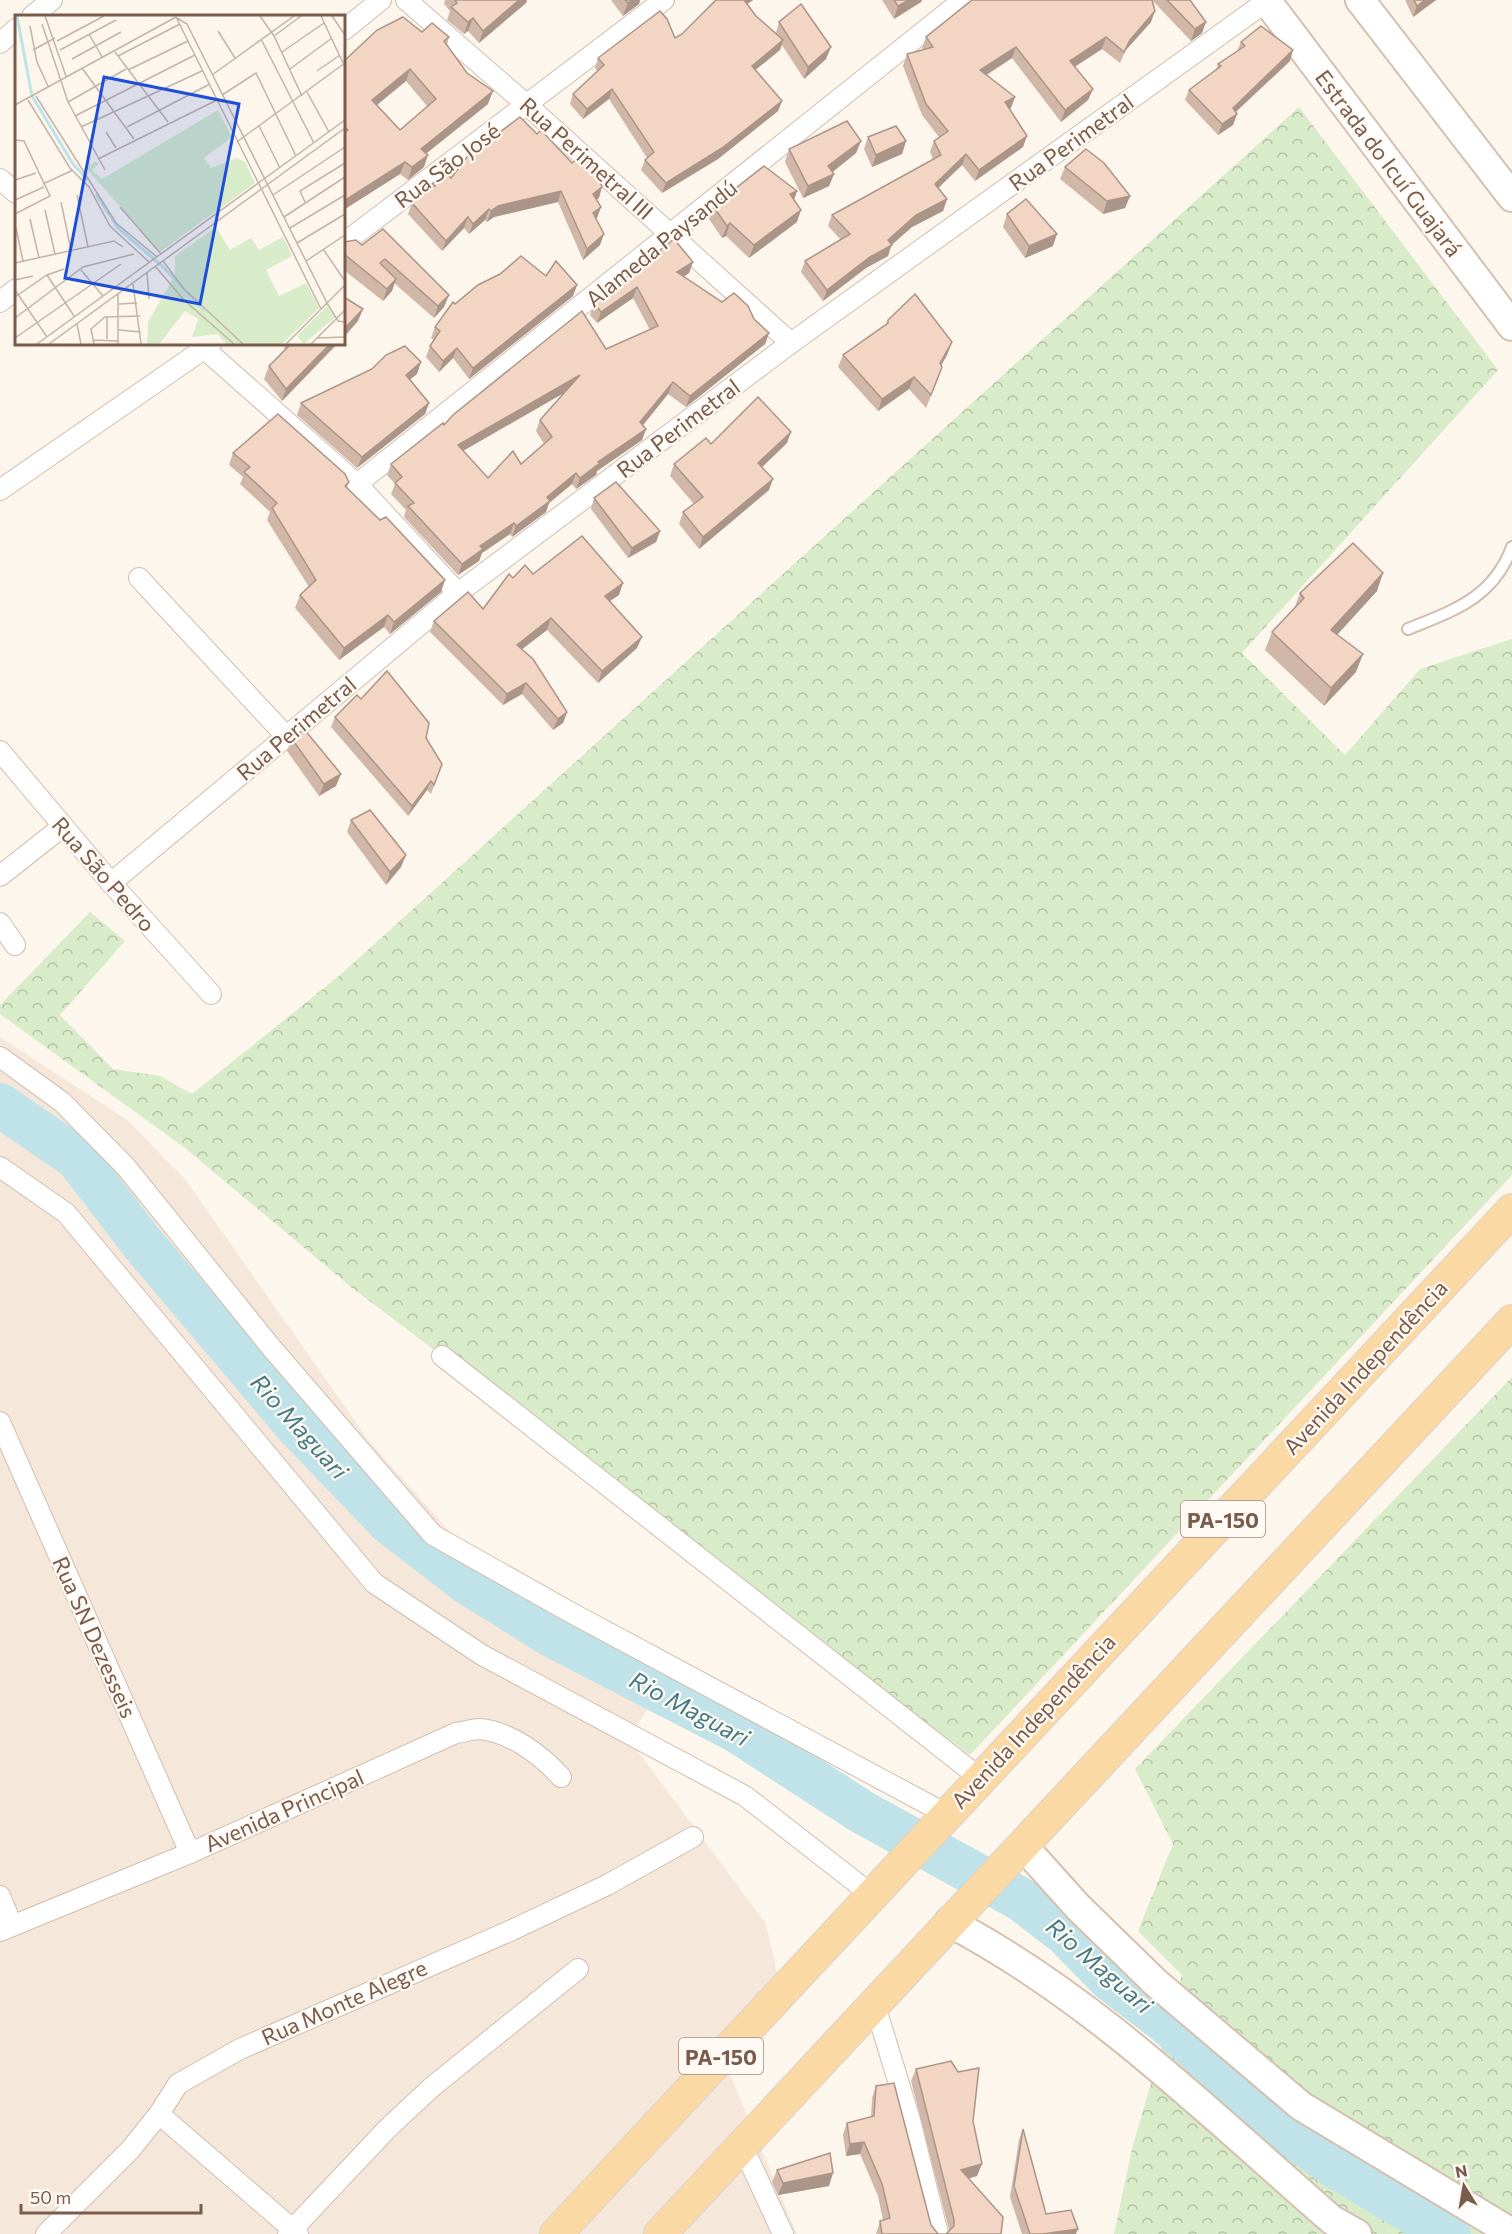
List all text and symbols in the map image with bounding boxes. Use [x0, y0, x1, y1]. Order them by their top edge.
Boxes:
inset map [15, 15, 345, 345]
street label: Estrada do Icuí Guajará [1310, 64, 1468, 262]
street label: Rua Perimetral [1003, 88, 1139, 196]
street label: Rua Perimetral III [515, 91, 659, 225]
street label: Rua São José [389, 117, 505, 213]
street label: Alameda Paysandú [580, 174, 742, 312]
street label: Rua Perimetral [611, 373, 745, 483]
street label: Rua Perimetral [231, 670, 361, 786]
street label: Rua São Pedro [47, 811, 161, 937]
street label: Avenida Independência [1277, 1274, 1453, 1460]
water label: Rio Maguari [245, 1368, 355, 1485]
road number: PA-150 [1181, 1501, 1265, 1537]
street label: Rua SN Dezesseis [47, 1552, 143, 1722]
street label: Avenida Independência [945, 1628, 1121, 1814]
water label: Rio Maguari [625, 1664, 755, 1752]
street label: Avenida Principal [200, 1763, 368, 1857]
water label: Rio Maguari [1041, 1911, 1160, 2020]
street label: Rua Monte Alegre [257, 1953, 431, 2051]
road number: PA-150 [679, 2038, 763, 2074]
north arrow [1434, 2156, 1494, 2216]
text: N [1453, 2160, 1469, 2181]
scale bar [21, 2177, 201, 2215]
text: 50 m [30, 2186, 71, 2208]

